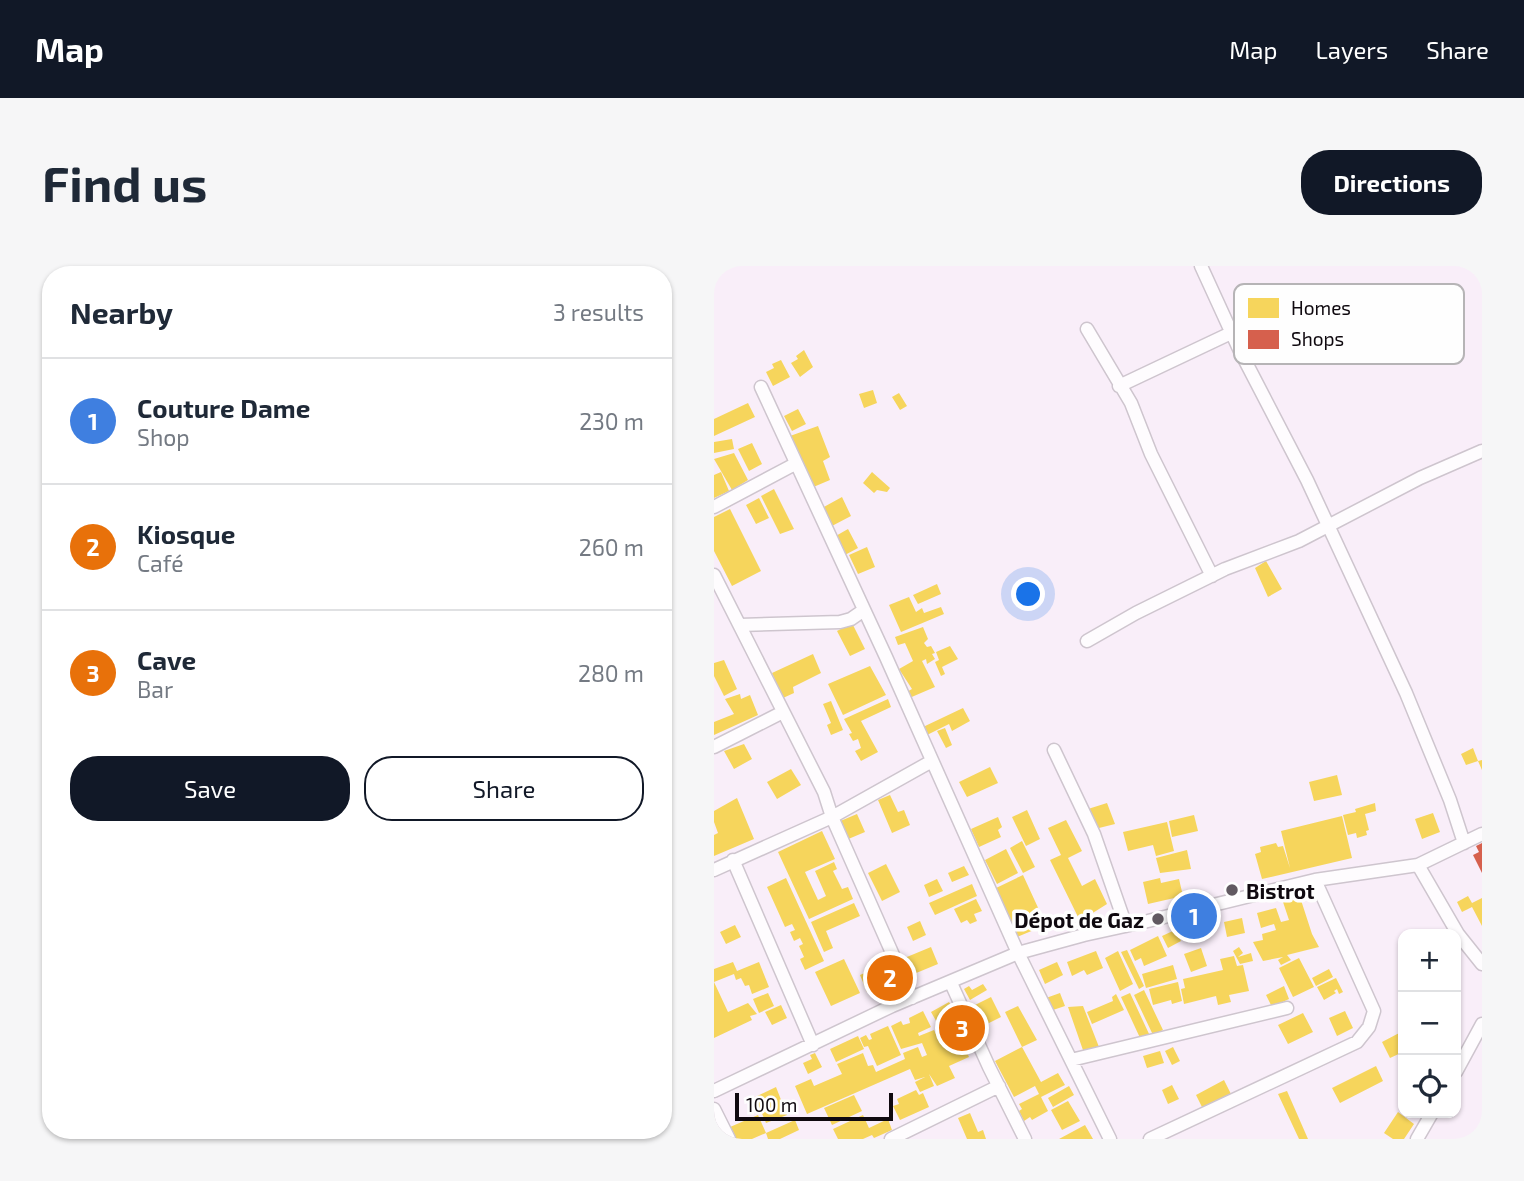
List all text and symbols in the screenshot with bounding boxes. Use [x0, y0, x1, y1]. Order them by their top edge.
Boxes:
text: Map [35, 29, 104, 69]
text: Map [1229, 35, 1277, 64]
text: Layers [1315, 35, 1388, 64]
text: Share [1426, 35, 1489, 64]
button: Directions [1301, 150, 1482, 215]
text: Find us [42, 153, 207, 212]
legend [1234, 284, 1464, 364]
text: Nearby [70, 294, 173, 330]
text: Homes [1291, 296, 1351, 319]
text: 3 results [553, 298, 644, 326]
text: Shops [1291, 327, 1344, 350]
text: Couture Dame [137, 392, 310, 423]
text: 1 [88, 407, 98, 435]
text: 230 m [579, 407, 644, 435]
text: Shop [137, 423, 190, 451]
text: Kiosque [137, 518, 235, 549]
text: 2 [86, 533, 100, 561]
text: 260 m [579, 533, 644, 561]
text: Café [137, 549, 184, 577]
your location [1011, 577, 1045, 611]
text: Cave [137, 644, 196, 675]
text: 3 [86, 659, 100, 687]
text: 280 m [578, 659, 644, 687]
text: Bar [137, 675, 173, 703]
button: Save [70, 756, 350, 821]
button: Share [364, 756, 644, 821]
place label: Bistrot [1246, 878, 1315, 903]
marker: Bistrot [1224, 882, 1240, 898]
pin: 1 [1171, 890, 1217, 942]
place label: Dépot de Gaz [1014, 907, 1144, 932]
marker: Dépot de Gaz [1150, 911, 1166, 927]
map controls [1398, 929, 1461, 1118]
button: + [1398, 929, 1461, 992]
pin: 2 [867, 952, 913, 1004]
button: − [1398, 992, 1461, 1055]
pin: 3 [939, 1002, 985, 1054]
button: locate [1398, 1055, 1461, 1118]
scale bar [735, 1090, 892, 1122]
text: 100 m [746, 1093, 797, 1116]

